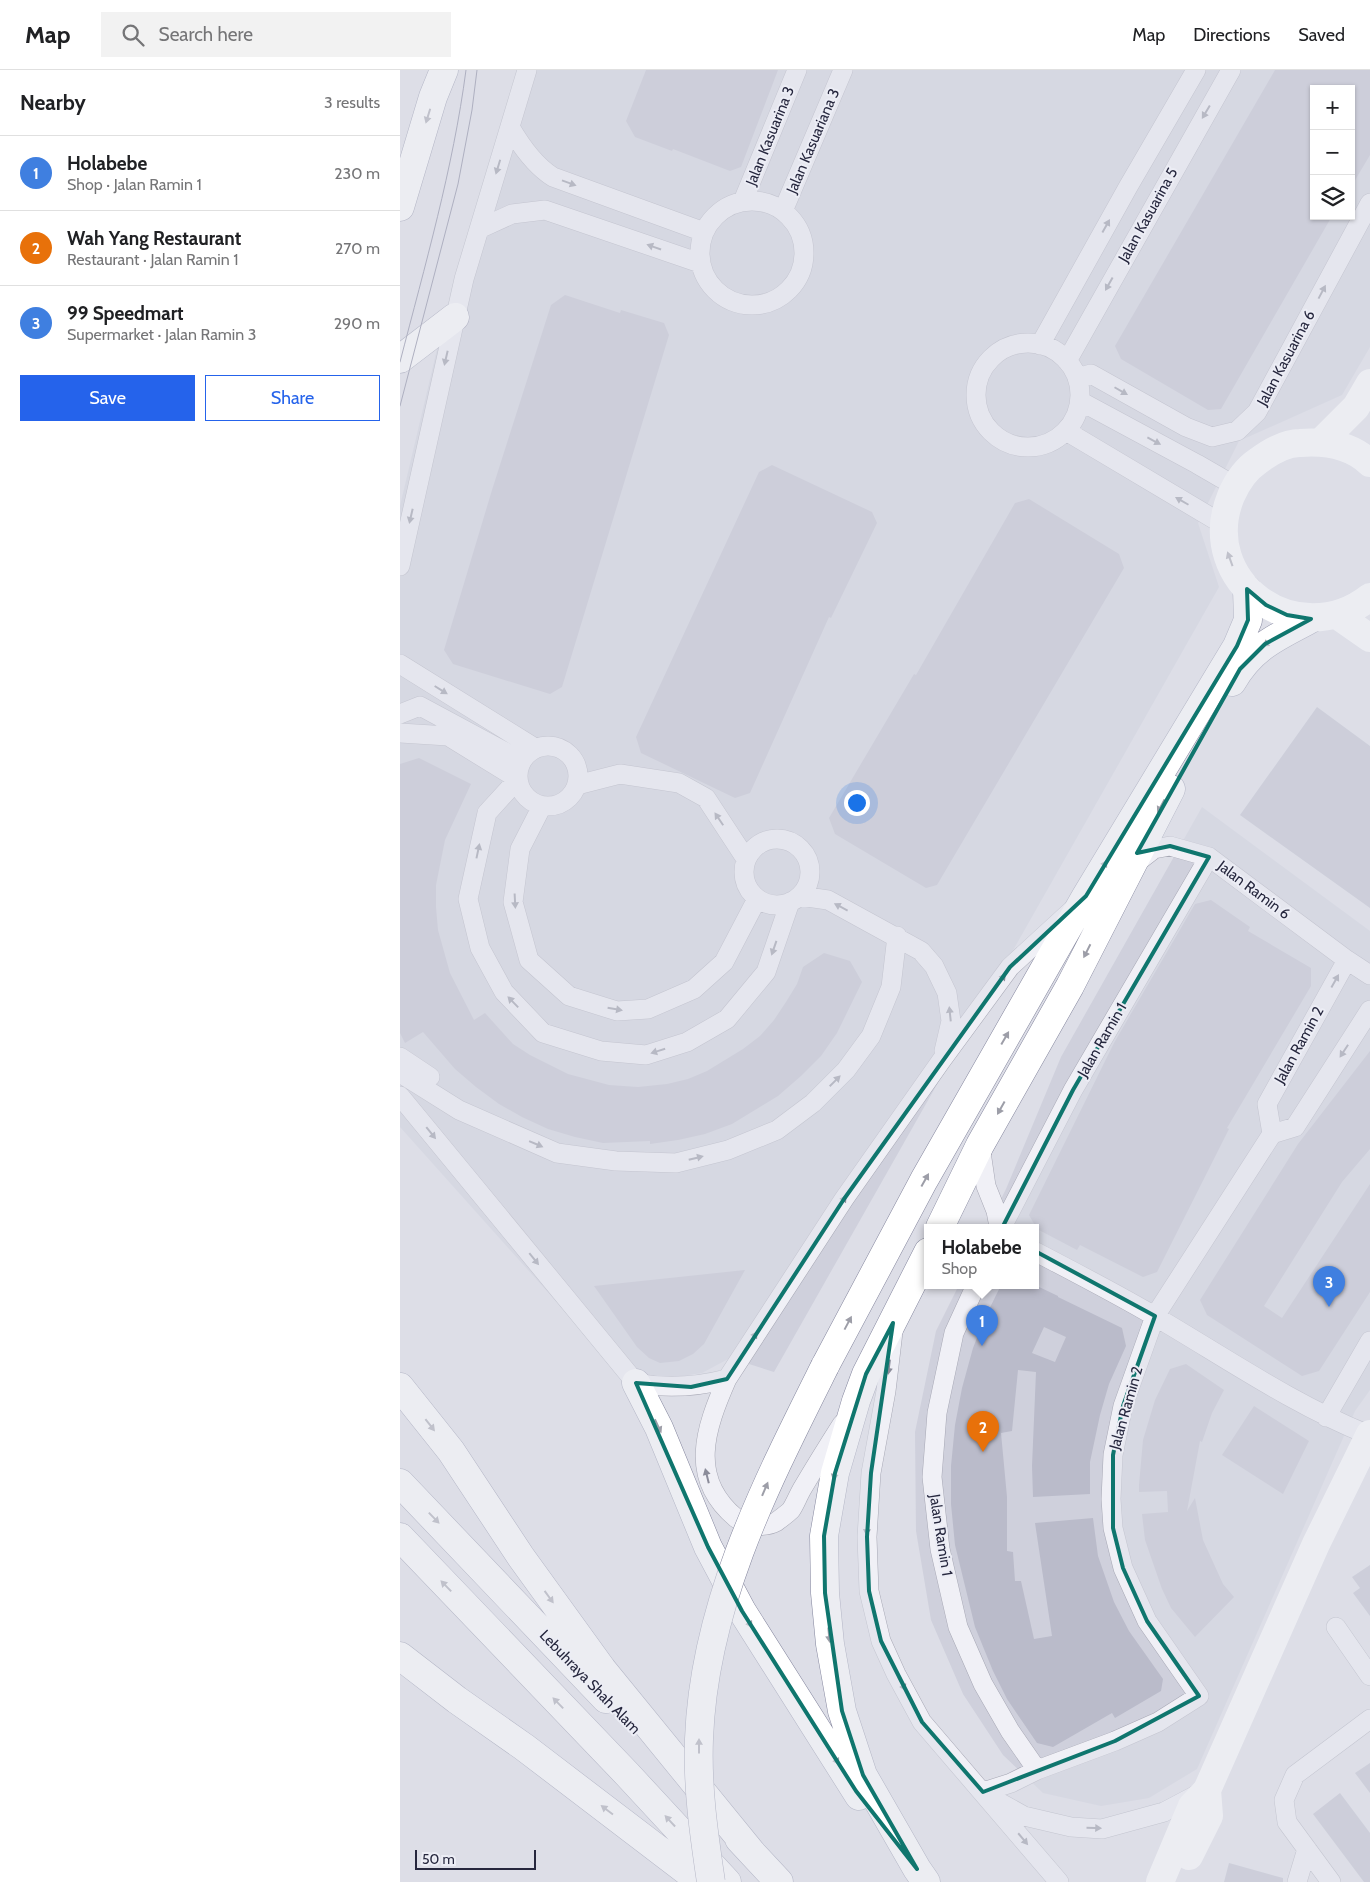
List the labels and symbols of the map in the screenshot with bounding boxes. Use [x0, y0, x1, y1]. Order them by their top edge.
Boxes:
street label: Jalan Kasuarina 3 [742, 84, 798, 189]
street label: Jalan Kasuariana 3 [782, 86, 843, 197]
one-way arrow [1201, 105, 1210, 119]
one-way arrow [423, 108, 431, 123]
one-way arrow [493, 160, 501, 175]
street label: Jalan Kasuarina 5 [1114, 165, 1181, 266]
one-way arrow [561, 180, 576, 187]
one-way arrow [1101, 219, 1110, 232]
one-way arrow [647, 243, 662, 250]
one-way arrow [1105, 278, 1114, 291]
one-way arrow [1317, 285, 1326, 299]
street label: Jalan Kasuarina 6 [1253, 307, 1319, 410]
one-way arrow [442, 350, 450, 366]
one-way arrow [1114, 387, 1128, 396]
one-way arrow [1147, 437, 1161, 445]
one-way arrow [1176, 496, 1189, 505]
one-way arrow [407, 509, 415, 524]
one-way arrow [1226, 551, 1234, 566]
one-way arrow [1262, 638, 1275, 647]
one-way arrow [435, 685, 448, 695]
your location [844, 790, 870, 816]
one-way arrow [1157, 799, 1165, 813]
one-way arrow [714, 812, 724, 825]
one-way arrow [474, 844, 482, 859]
street label: Jalan Ramin 6 [1213, 856, 1294, 923]
one-way arrow [1099, 861, 1108, 874]
one-way arrow [511, 893, 519, 909]
one-way arrow [834, 903, 849, 911]
one-way arrow [770, 941, 778, 956]
one-way arrow [1083, 944, 1091, 958]
one-way arrow [996, 973, 1006, 987]
one-way arrow [1331, 973, 1339, 988]
one-way arrow [507, 996, 519, 1008]
street label: Jalan Ramin 1 [1073, 1000, 1130, 1081]
street label: Jalan Ramin 2 [1270, 1003, 1328, 1088]
one-way arrow [607, 1005, 623, 1013]
one-way arrow [946, 1006, 954, 1022]
one-way arrow [1001, 1031, 1009, 1046]
one-way arrow [1339, 1044, 1348, 1057]
one-way arrow [651, 1048, 666, 1056]
one-way arrow [829, 1075, 841, 1087]
one-way arrow [996, 1102, 1005, 1115]
one-way arrow [425, 1127, 437, 1139]
one-way arrow [529, 1140, 544, 1148]
one-way arrow [688, 1154, 703, 1162]
one-way arrow [920, 1173, 929, 1186]
one-way arrow [837, 1196, 847, 1209]
one-way arrow [529, 1252, 540, 1265]
pin: 3 [1313, 1266, 1345, 1307]
pin: 1 [966, 1305, 998, 1346]
one-way arrow [844, 1316, 852, 1330]
one-way arrow [748, 1332, 758, 1345]
one-way arrow [885, 1359, 893, 1375]
street label: Jalan Ramin 2 [1105, 1364, 1146, 1453]
pin: 2 [967, 1411, 999, 1452]
one-way arrow [425, 1418, 436, 1431]
one-way arrow [654, 1419, 662, 1433]
one-way arrow [831, 1466, 839, 1481]
one-way arrow [703, 1468, 711, 1483]
one-way arrow [761, 1482, 769, 1496]
street label: Jalan Ramin 1 [925, 1492, 956, 1577]
one-way arrow [428, 1512, 440, 1524]
one-way arrow [863, 1520, 871, 1536]
one-way arrow [440, 1580, 452, 1592]
one-way arrow [544, 1590, 554, 1604]
one-way arrow [744, 1614, 753, 1627]
street label: Lebuhraya Shah Alam [536, 1626, 644, 1738]
one-way arrow [825, 1627, 833, 1643]
one-way arrow [897, 1678, 906, 1691]
one-way arrow [553, 1697, 565, 1709]
one-way arrow [695, 1738, 703, 1754]
one-way arrow [830, 1752, 840, 1765]
one-way arrow [601, 1804, 614, 1815]
one-way arrow [664, 1815, 676, 1827]
one-way arrow [1087, 1824, 1103, 1832]
one-way arrow [1017, 1833, 1028, 1845]
scale bar [415, 1847, 536, 1870]

